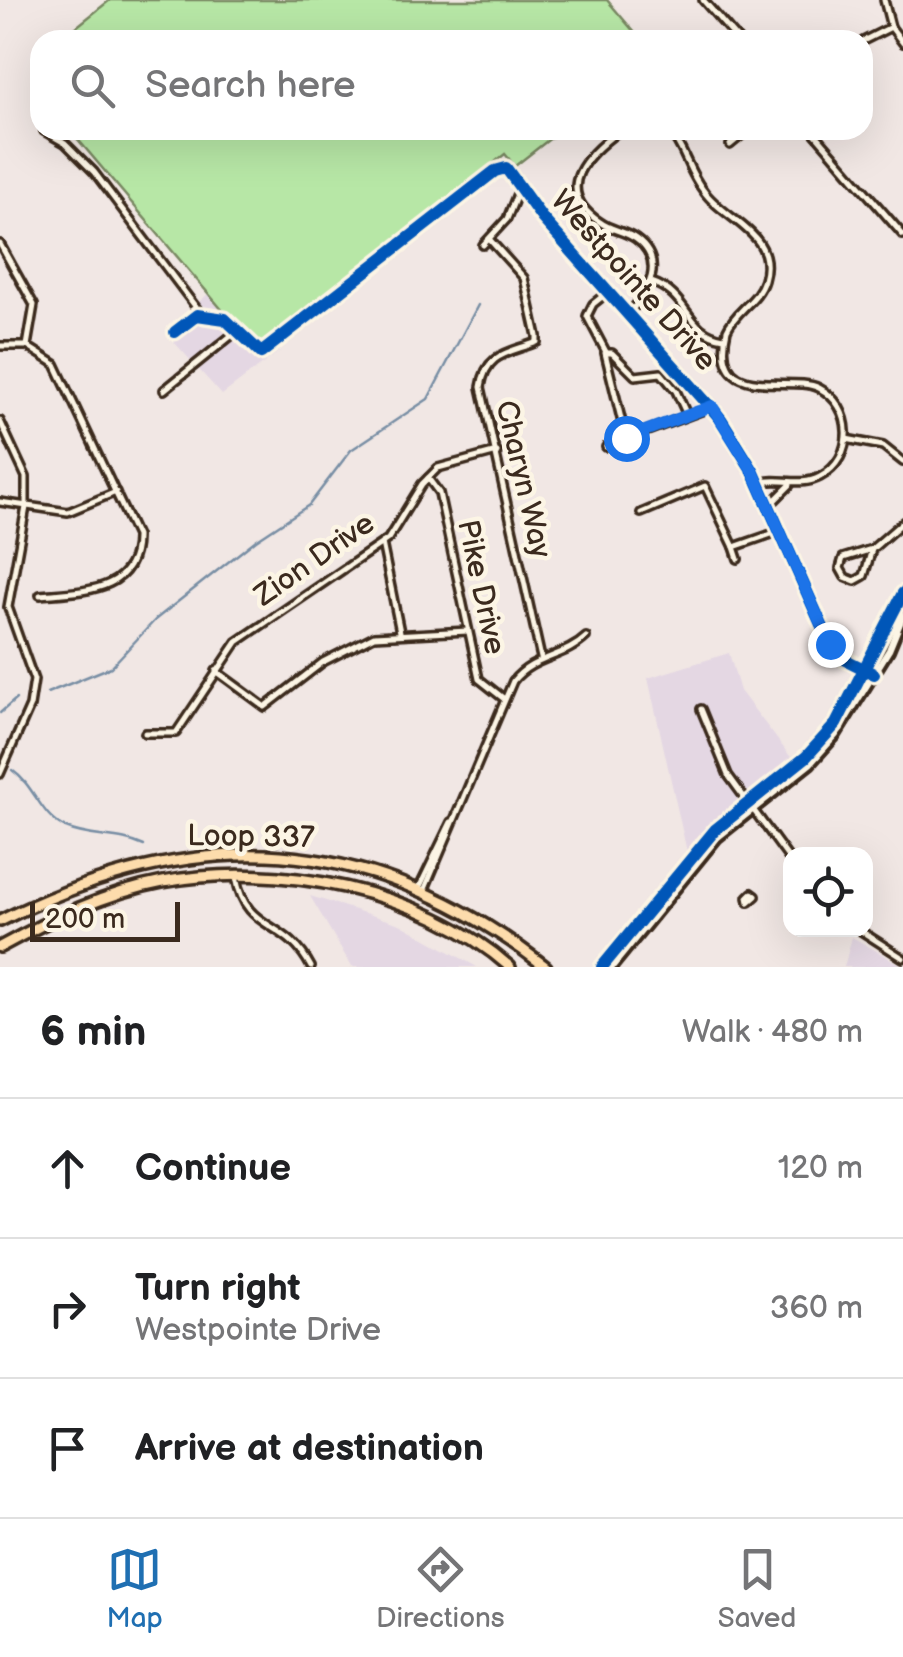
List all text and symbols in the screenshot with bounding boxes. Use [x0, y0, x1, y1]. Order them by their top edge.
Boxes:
search box [30, 30, 873, 140]
icon: search [65, 58, 120, 113]
text: Search here [145, 63, 356, 108]
street label: Westpointe Drive [543, 183, 724, 378]
street label: Charyn Way [487, 397, 559, 562]
route start [604, 416, 650, 462]
street label: Zion Drive [247, 505, 381, 615]
street label: Pike Drive [449, 517, 513, 658]
route end [808, 622, 854, 668]
street label: Loop 337 [187, 818, 315, 856]
map controls [783, 847, 873, 937]
button: locate [783, 847, 873, 937]
scale bar [30, 897, 180, 941]
text: 200 m [45, 903, 125, 936]
text: 6 min [40, 1007, 146, 1058]
text: Walk · 480 m [682, 1013, 863, 1052]
icon: ahead [40, 1141, 95, 1196]
text: Continue [135, 1146, 291, 1191]
text: 120 m [778, 1149, 863, 1188]
text: Turn right [135, 1266, 300, 1311]
icon: right [40, 1281, 95, 1336]
text: 360 m [770, 1289, 863, 1328]
text: Westpointe Drive [135, 1311, 381, 1350]
icon: arrive [40, 1421, 95, 1476]
text: Arrive at destination [135, 1426, 484, 1471]
tab: Map [107, 1542, 163, 1635]
tab: Directions [376, 1542, 505, 1635]
tab: Saved [718, 1542, 796, 1635]

